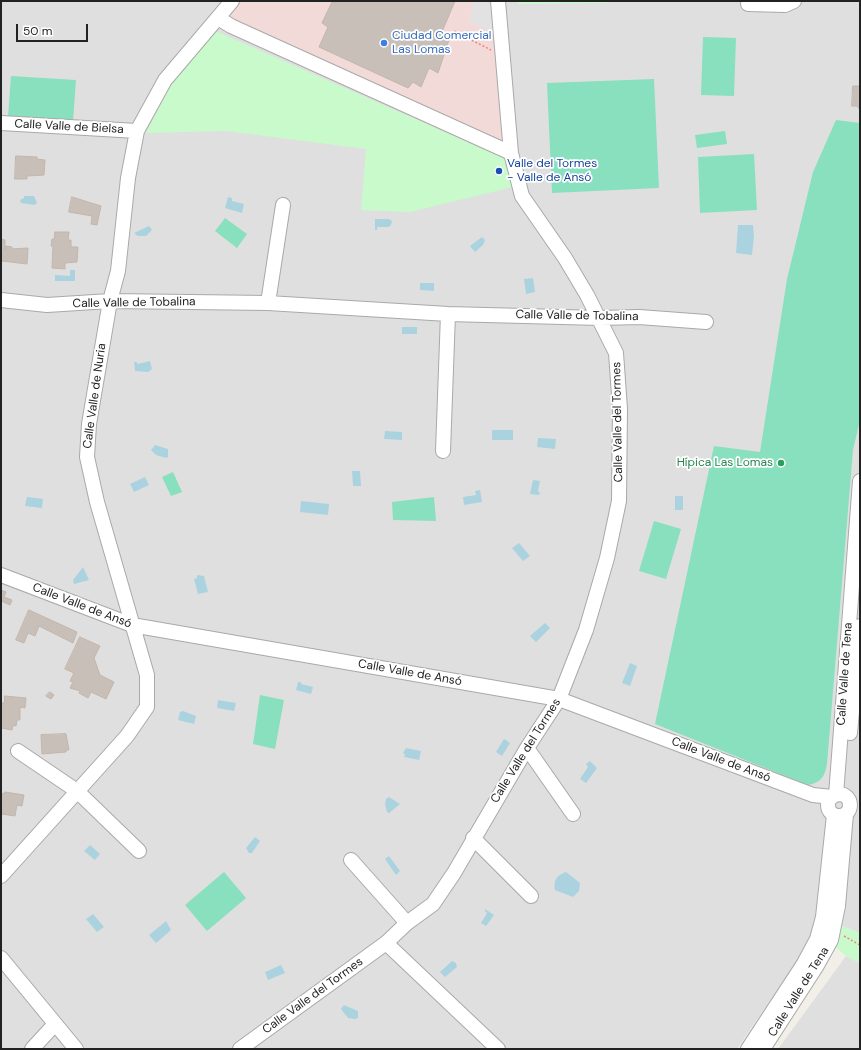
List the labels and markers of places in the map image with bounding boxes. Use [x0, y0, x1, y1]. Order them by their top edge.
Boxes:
place label: Ciudad Comercial Las Lomas [392, 29, 492, 57]
marker: Ciudad Comercial Las Lomas [379, 38, 389, 48]
place label: Valle del Tormes - Valle de Ansó [507, 157, 597, 185]
marker: Valle del Tormes - Valle de Ansó [494, 166, 504, 176]
place label: Hípica Las Lomas [677, 456, 773, 470]
marker: Hípica Las Lomas [776, 458, 786, 468]

